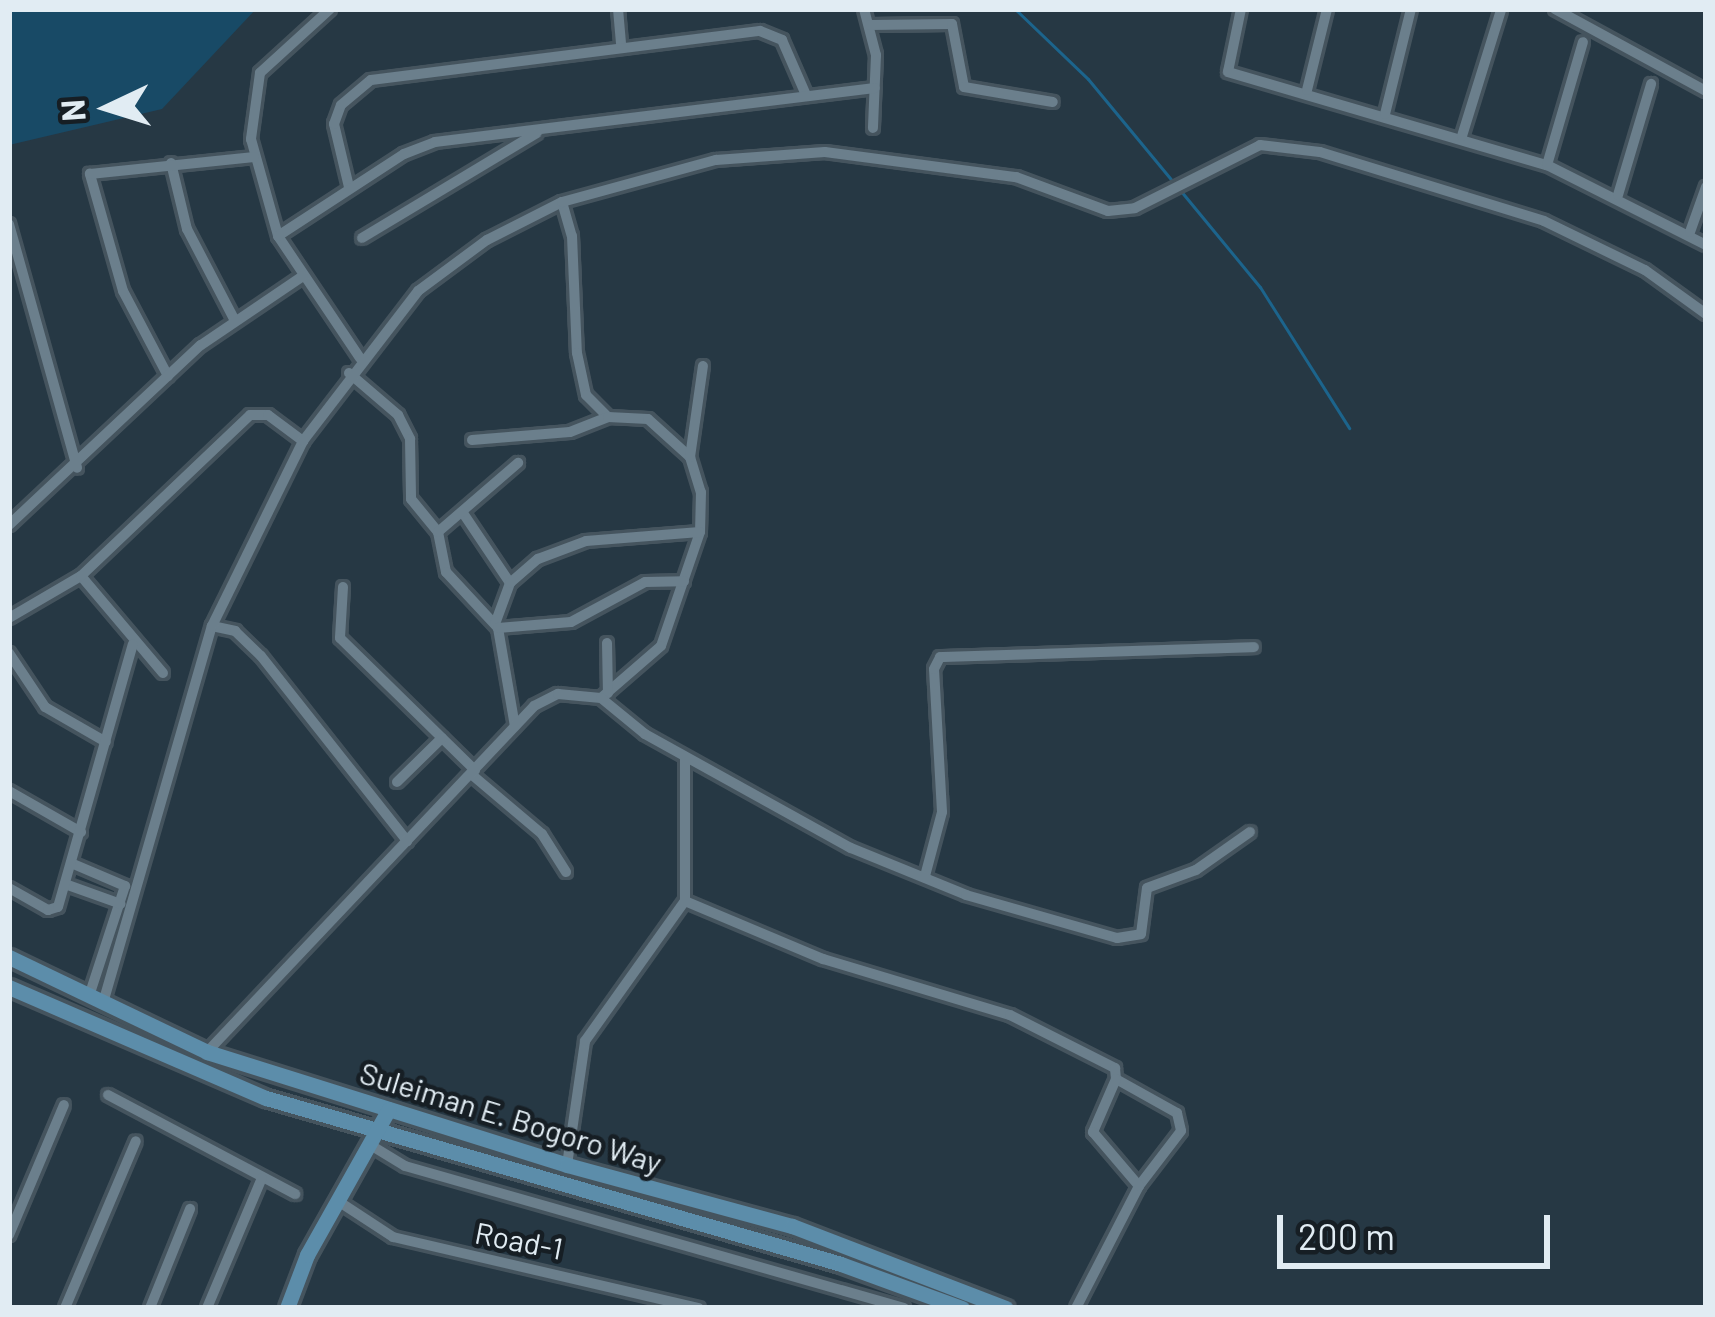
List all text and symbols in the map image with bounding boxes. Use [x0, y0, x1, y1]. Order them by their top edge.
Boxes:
north arrow [48, 48, 168, 168]
text: N [51, 98, 93, 123]
street label: Suleiman E. Bogoro Way [356, 1054, 666, 1180]
scale bar [1283, 1191, 1556, 1265]
street label: Road-1 [472, 1214, 566, 1266]
text: 200 m [1298, 1214, 1395, 1257]

